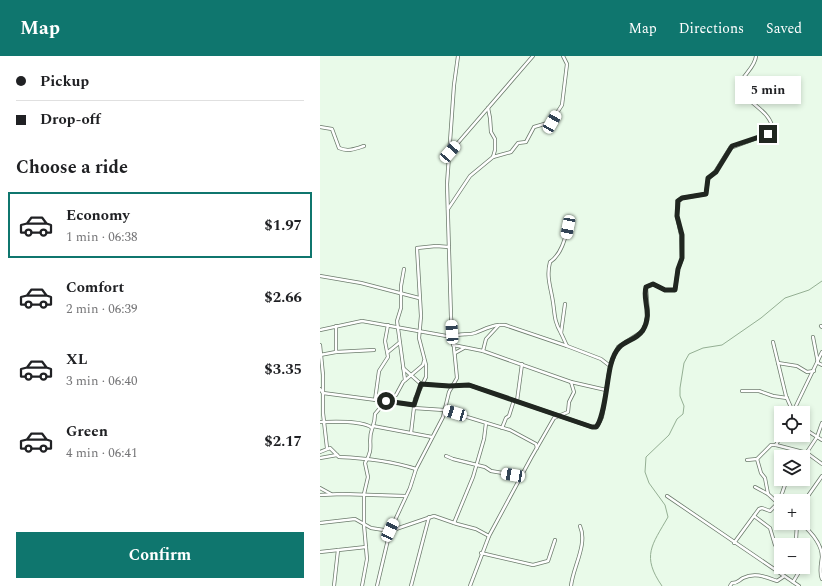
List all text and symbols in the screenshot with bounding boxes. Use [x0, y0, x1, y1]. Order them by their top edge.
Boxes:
text: Map [20, 14, 60, 43]
text: Map [629, 18, 657, 39]
text: Directions [679, 18, 744, 39]
text: Saved [766, 18, 802, 39]
text: Pickup [40, 70, 89, 93]
callout: 5 min [735, 76, 801, 104]
text: 5 min [751, 80, 785, 100]
text: Drop-off [40, 108, 101, 131]
car [541, 109, 563, 135]
route end [759, 125, 777, 143]
car [438, 139, 462, 165]
text: Choose a ride [16, 154, 128, 181]
text: Economy [66, 204, 130, 227]
icon: car [18, 207, 54, 243]
text: $1.97 [264, 214, 302, 237]
car [560, 214, 576, 240]
text: 1 min · 06:38 [66, 227, 138, 247]
text: Comfort [66, 276, 124, 299]
icon: car [18, 279, 54, 315]
text: $2.66 [264, 286, 302, 309]
text: 2 min · 06:39 [66, 299, 138, 319]
car [445, 320, 459, 344]
text: XL [66, 348, 87, 371]
icon: car [18, 351, 54, 387]
text: $3.35 [264, 358, 302, 381]
text: 3 min · 06:40 [66, 371, 138, 391]
route start [377, 392, 395, 410]
car [442, 404, 468, 422]
map controls [774, 406, 810, 574]
button: locate [774, 406, 810, 442]
text: Green [66, 420, 108, 443]
icon: car [18, 423, 54, 459]
text: $2.17 [264, 430, 302, 453]
text: 4 min · 06:41 [66, 443, 138, 463]
button: layers [774, 450, 810, 486]
car [500, 467, 526, 483]
button: + [774, 494, 810, 530]
car [379, 517, 401, 543]
button: Confirm [16, 532, 304, 578]
button: − [774, 538, 810, 574]

